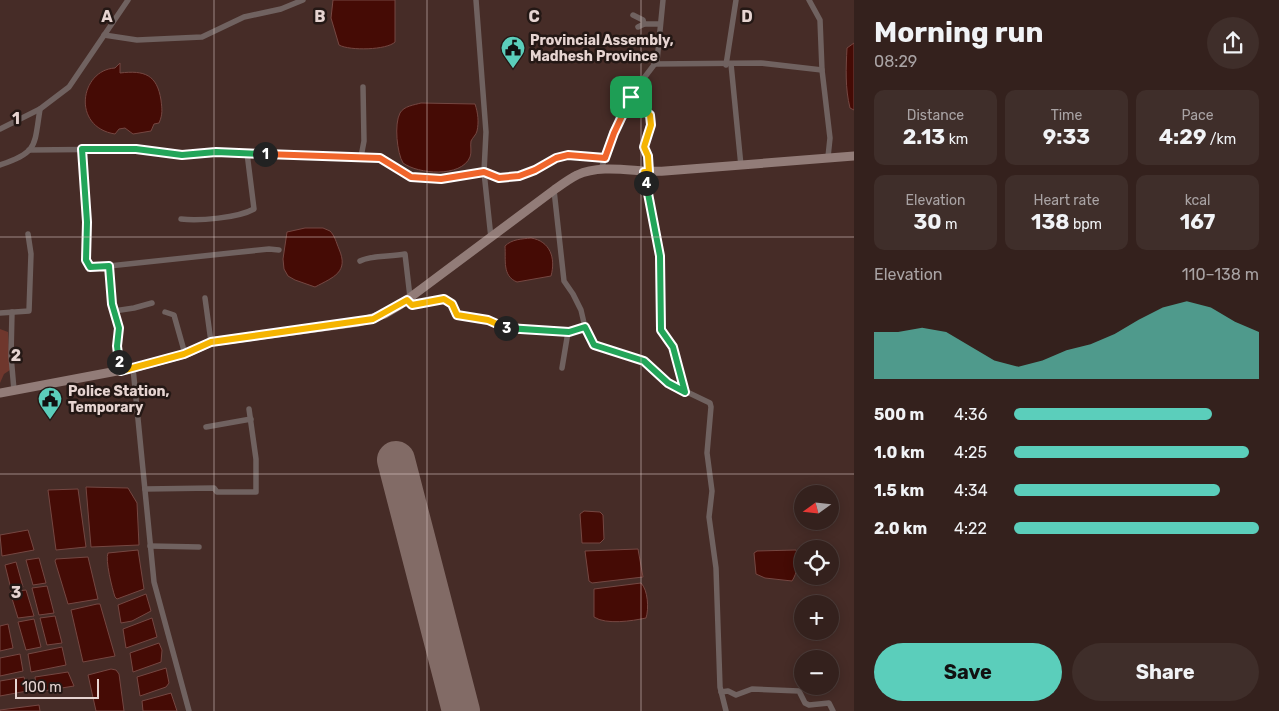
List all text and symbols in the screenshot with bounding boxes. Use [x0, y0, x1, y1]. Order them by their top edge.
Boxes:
text: A [101, 7, 113, 26]
text: B [314, 7, 326, 26]
text: C [528, 7, 540, 26]
text: D [741, 7, 753, 26]
text: Morning run [874, 16, 1043, 49]
button: share [1207, 17, 1259, 69]
place label: Provincial Assembly, Madhesh Province [530, 32, 674, 65]
public building icon: Provincial Assembly, Madhesh Province [500, 35, 526, 69]
text: 08:29 [874, 52, 917, 71]
pin [610, 76, 652, 118]
icon: arrive [617, 83, 645, 111]
text: Distance [907, 107, 964, 124]
text: Time [1051, 107, 1082, 124]
text: Pace [1181, 107, 1214, 124]
text: 1 [12, 109, 20, 128]
text: 2.13 [903, 124, 945, 149]
text: 9:33 [1043, 124, 1090, 149]
text: 4:29 [1159, 124, 1206, 149]
text: km [945, 131, 968, 148]
text: /km [1206, 131, 1236, 148]
pin: 1 [252, 142, 278, 166]
text: 1 [262, 146, 269, 163]
pin: 4 [634, 170, 658, 196]
text: 4 [642, 175, 651, 192]
text: Elevation [906, 192, 966, 209]
text: Heart rate [1034, 192, 1099, 209]
text: kcal [1185, 192, 1210, 209]
text: 30 [913, 209, 942, 234]
text: 138 [1031, 209, 1069, 234]
text: 167 [1180, 209, 1215, 234]
text: m [942, 216, 958, 233]
text: bpm [1069, 216, 1102, 233]
text: Elevation [874, 265, 943, 284]
text: 110–138 m [1182, 265, 1259, 284]
pin: 3 [494, 316, 518, 340]
text: 3 [502, 320, 511, 337]
text: 2 [11, 346, 21, 365]
pin: 2 [106, 350, 132, 374]
text: 2 [115, 354, 124, 371]
place label: Police Station, Temporary [68, 383, 170, 416]
public building icon: Police Station, Temporary [37, 386, 63, 420]
text: 500 m [874, 405, 924, 424]
text: 4:36 [954, 405, 987, 424]
text: 1.0 km [874, 443, 925, 462]
text: 4:25 [954, 443, 987, 462]
text: 1.5 km [874, 481, 924, 500]
text: 4:34 [954, 481, 988, 500]
north arrow [794, 485, 839, 530]
map controls [794, 485, 839, 695]
text: 2.0 km [874, 519, 927, 538]
text: 4:22 [954, 519, 987, 538]
button: locate [794, 540, 839, 585]
text: 3 [11, 583, 21, 602]
button: + [794, 595, 839, 640]
button: Save [874, 643, 1062, 701]
button: Share [1072, 643, 1259, 701]
button: − [794, 650, 839, 695]
scale bar [15, 676, 99, 699]
text: 100 m [22, 679, 62, 696]

